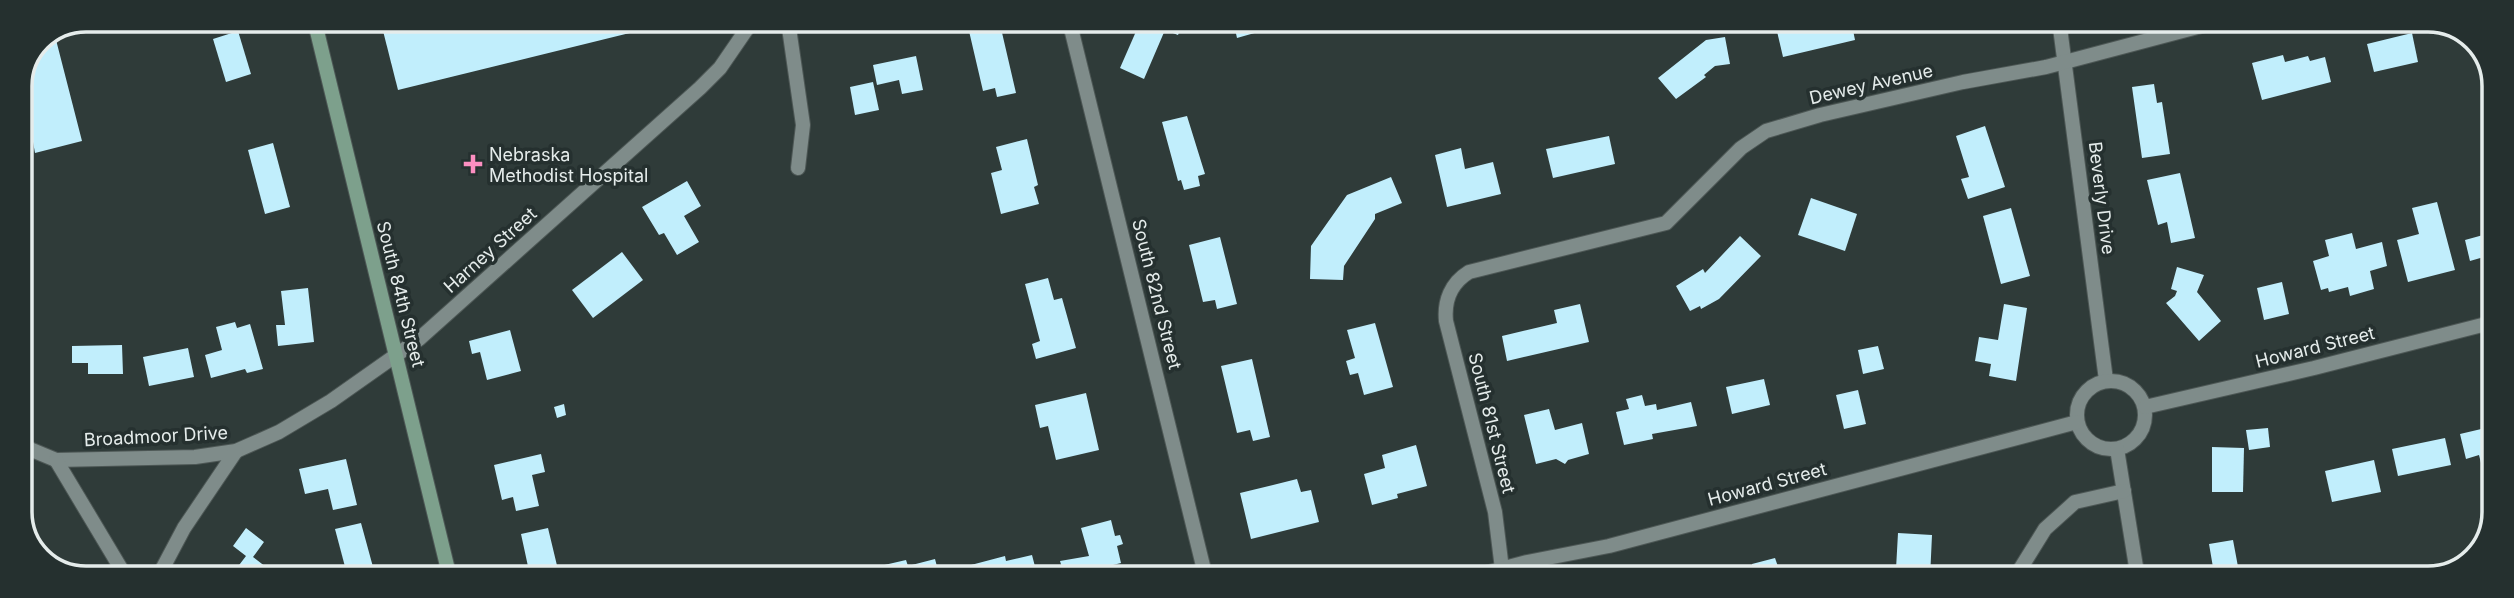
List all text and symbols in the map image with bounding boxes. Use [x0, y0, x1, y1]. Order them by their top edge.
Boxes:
street label: Dewey Avenue [1807, 60, 1935, 108]
street label: Beverly Drive [2085, 140, 2119, 256]
place label: Nebraska Methodist Hospital [489, 144, 648, 186]
marker: Nebraska Methodist Hospital [463, 154, 483, 174]
street label: Harney Street [439, 203, 541, 297]
street label: South 82nd Street [1128, 217, 1186, 371]
street label: South 84th Street [373, 219, 429, 369]
street label: Howard Street [2253, 322, 2377, 372]
street label: South 81st Street [1464, 350, 1520, 496]
street label: Broadmoor Drive [83, 422, 229, 450]
street label: Howard Street [1705, 458, 1829, 510]

